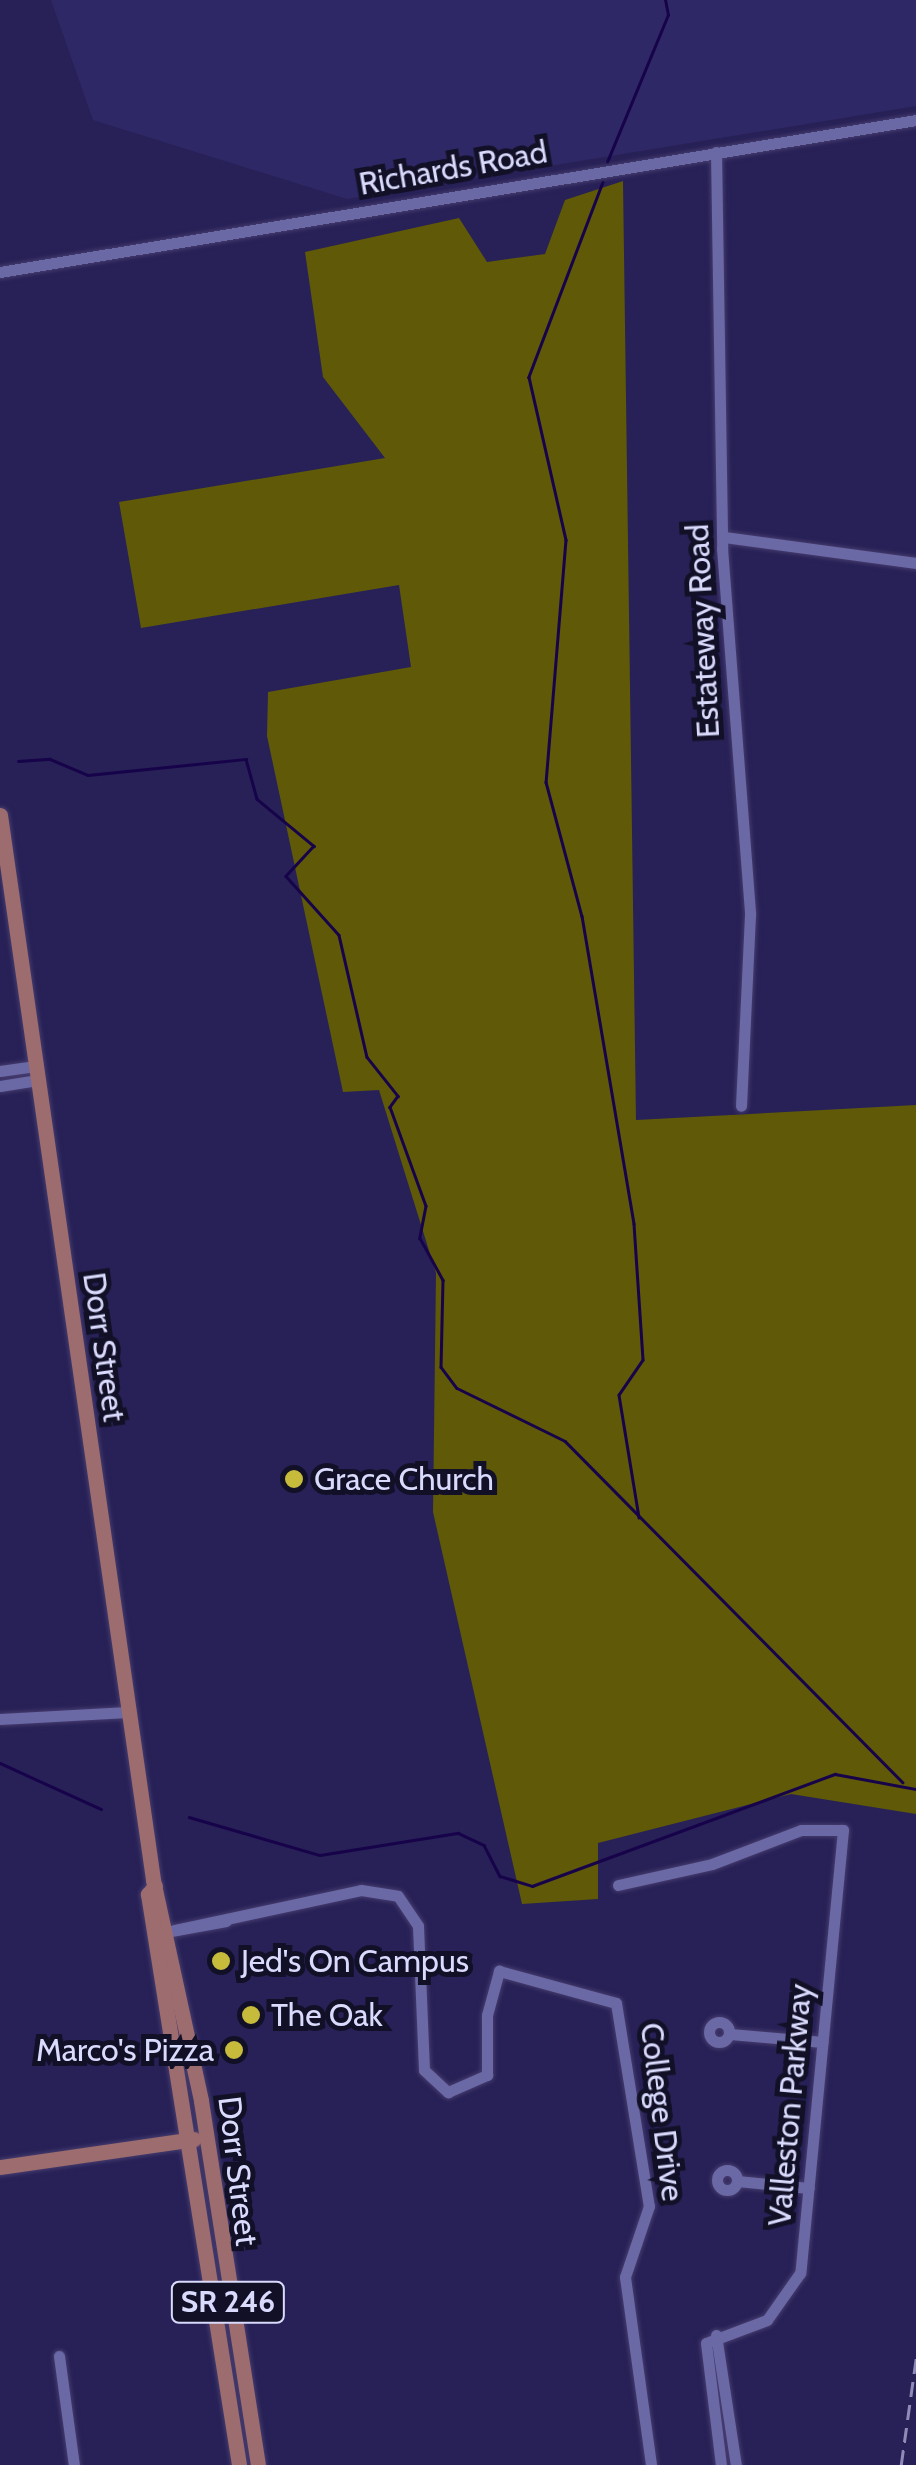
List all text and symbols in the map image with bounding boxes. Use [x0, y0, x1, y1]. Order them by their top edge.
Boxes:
street label: Richards Road [356, 133, 550, 203]
street label: Estateway Road [678, 523, 728, 739]
street label: Dorr Street [75, 1270, 133, 1424]
place label: Grace Church [314, 1460, 494, 1498]
marker: Grace Church [283, 1468, 305, 1490]
place label: Jed's On Campus [241, 1942, 469, 1980]
marker: Jed's On Campus [210, 1950, 232, 1972]
street label: Valleston Parkway [760, 1982, 820, 2228]
place label: The Oak [271, 1996, 383, 2034]
marker: The Oak [240, 2004, 262, 2026]
street label: College Drive [632, 2021, 692, 2203]
place label: Marco's Pizza [36, 2031, 214, 2069]
marker: Marco's Pizza [223, 2039, 245, 2061]
street label: Dorr Street [210, 2094, 266, 2248]
road number: SR 246 [170, 2277, 286, 2327]

